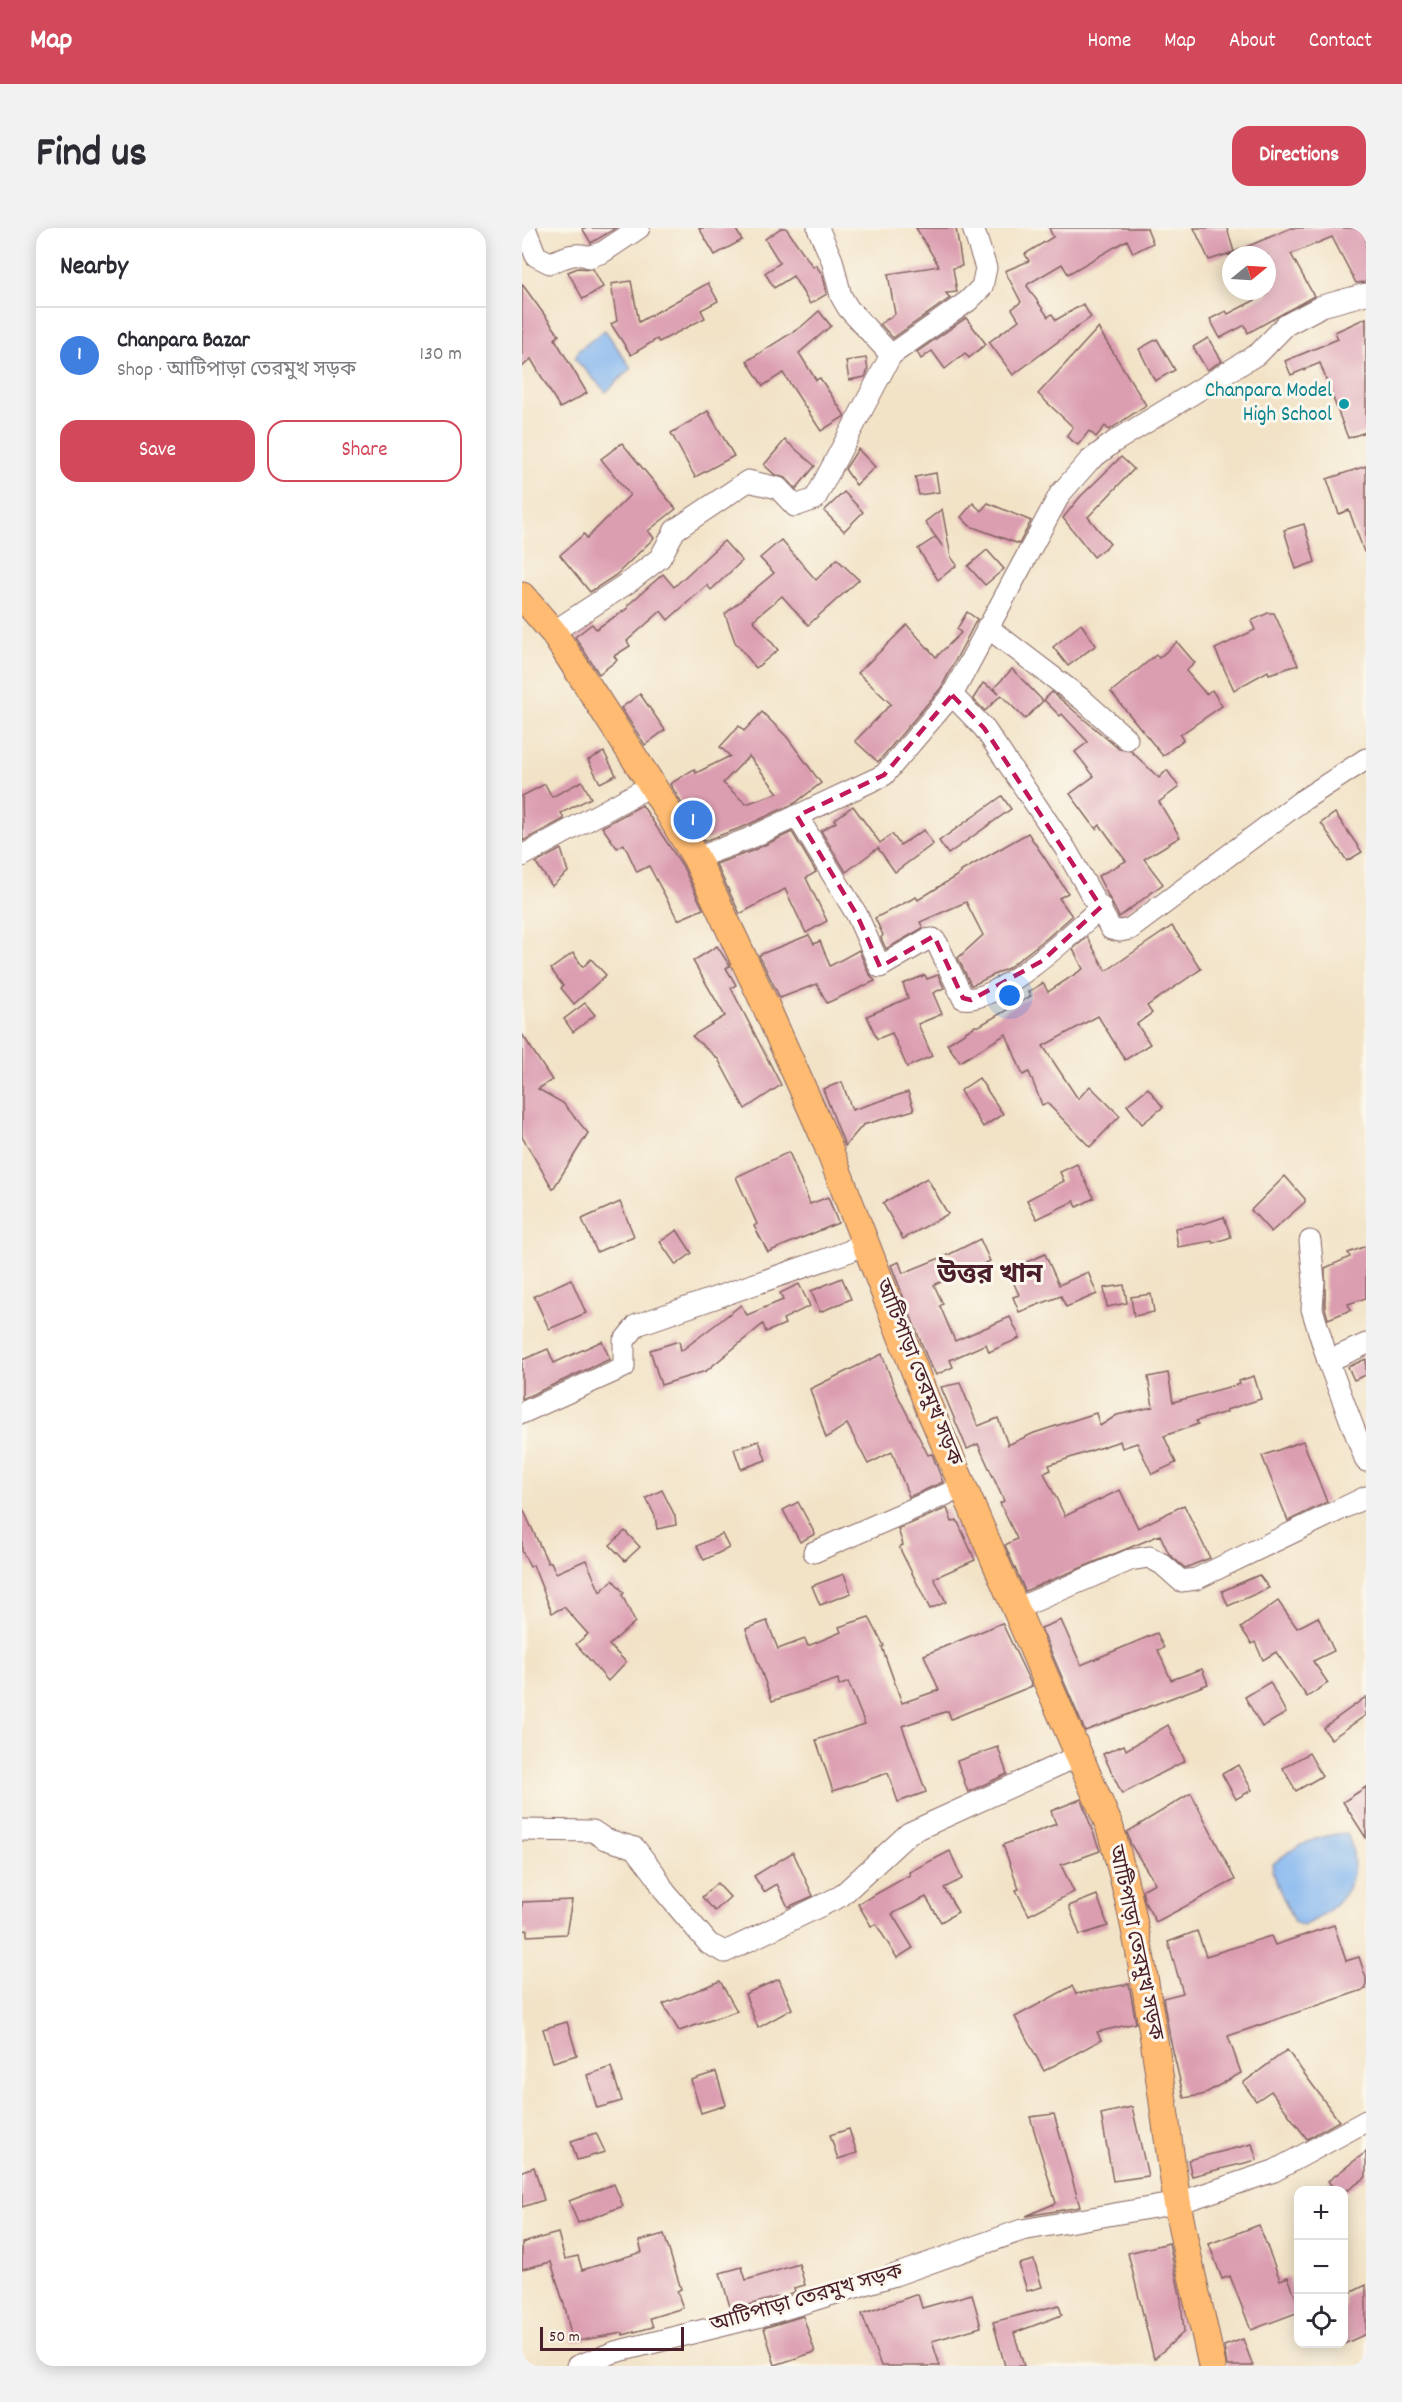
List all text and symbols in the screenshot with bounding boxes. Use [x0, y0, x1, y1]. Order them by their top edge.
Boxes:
text: Map [30, 22, 72, 62]
text: Home [1087, 27, 1131, 57]
text: Map [1164, 27, 1196, 57]
text: About [1229, 27, 1276, 57]
text: Contact [1309, 27, 1372, 57]
text: Find us [36, 126, 147, 186]
button: Directions [1232, 126, 1366, 186]
north arrow [1222, 246, 1276, 300]
text: Nearby [60, 249, 128, 286]
text: Chanpara Bazar [117, 326, 250, 357]
text: 1 [77, 341, 82, 369]
text: 130 m [420, 341, 462, 369]
text: Shop · আটিপাড়া তেরমুখ সড়ক [117, 357, 356, 385]
place label: Chanpara Model High School [1205, 377, 1332, 431]
marker: Chanpara Model High School [1337, 397, 1351, 411]
button: Save [60, 420, 255, 482]
button: Share [267, 420, 462, 482]
pin: 1 [674, 798, 712, 842]
your location [995, 981, 1024, 1010]
district label: উত্তর খান [936, 1257, 1044, 1296]
street label: আটিপাড়া তেরমুখ সড়ক [865, 1274, 969, 1472]
street label: আটিপাড়া তেরমুখ সড়ক [1098, 1842, 1170, 2044]
map controls [1294, 2186, 1348, 2348]
button: + [1294, 2186, 1348, 2240]
button: − [1294, 2240, 1348, 2294]
street label: আটিপাড়া তেরমুখ সড়ক [706, 2258, 908, 2342]
button: locate [1294, 2294, 1348, 2348]
scale bar [540, 2324, 684, 2352]
text: 50 m [549, 2326, 580, 2349]

